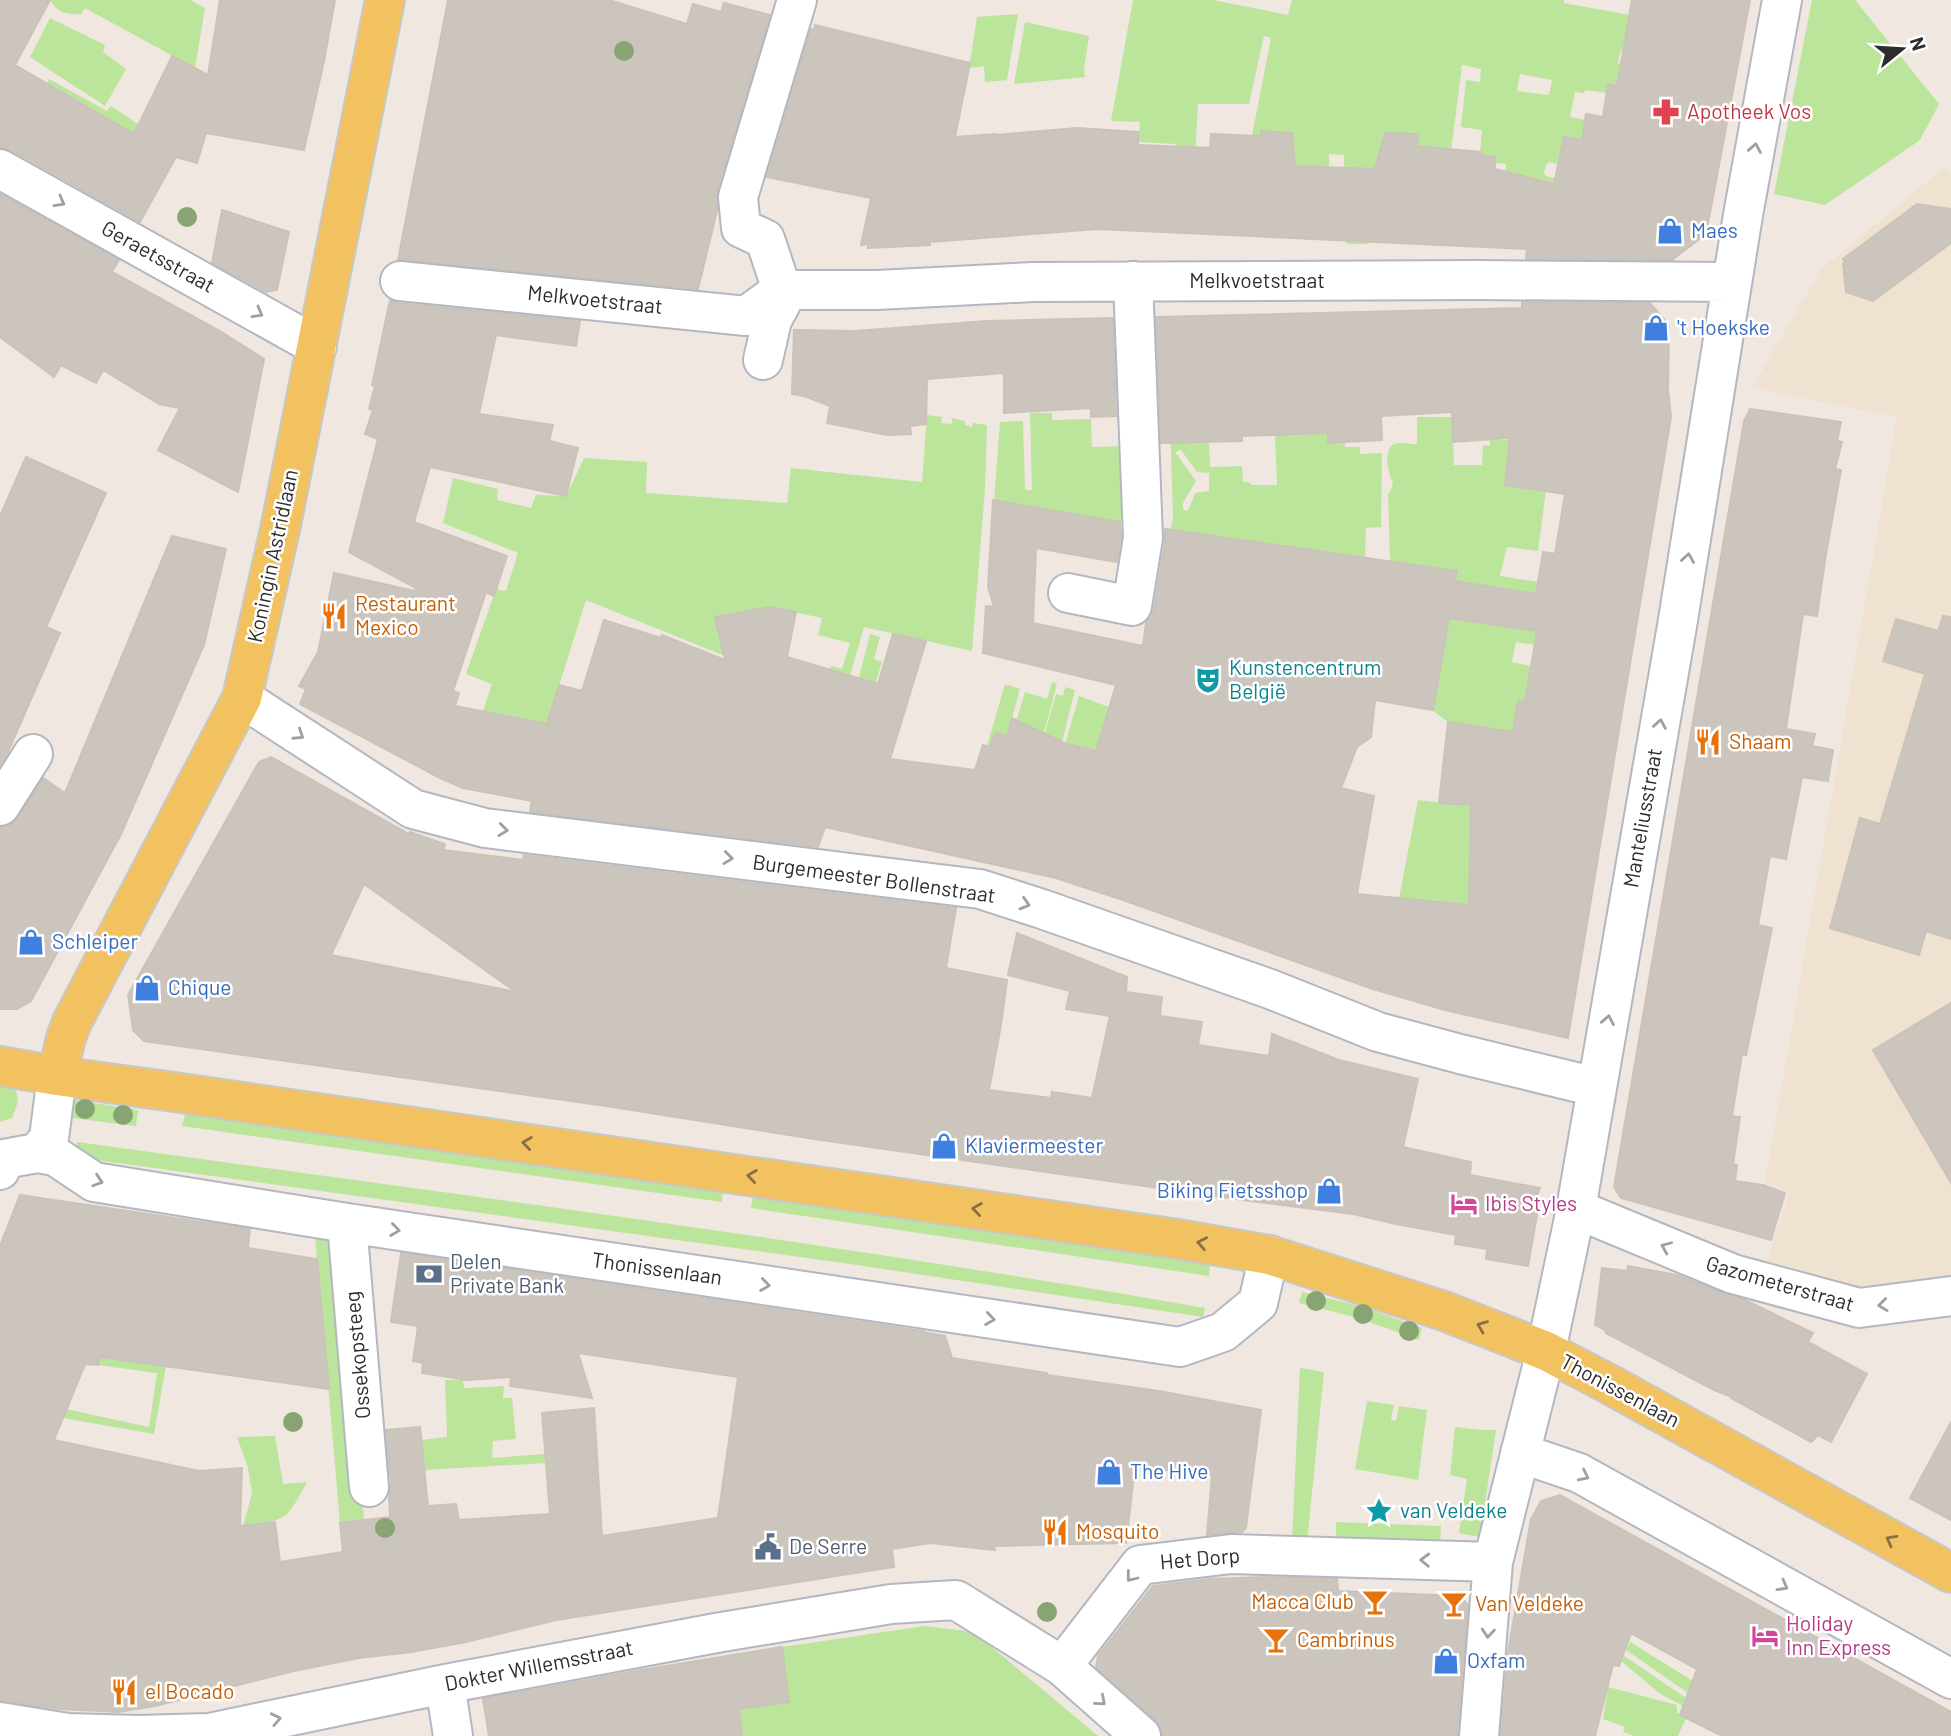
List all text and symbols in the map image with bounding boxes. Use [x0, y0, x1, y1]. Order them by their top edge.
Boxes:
north arrow [1867, 14, 1937, 84]
text: N [1906, 34, 1932, 53]
pharmacy icon: Apotheek Vos [1651, 97, 1681, 127]
place label: Apotheek Vos [1687, 98, 1811, 123]
one-way arrow [1747, 142, 1762, 153]
one-way arrow [52, 194, 65, 207]
street label: Geraetsstraat [98, 214, 220, 297]
shop icon: Maes [1655, 216, 1685, 246]
place label: Maes [1691, 217, 1738, 242]
street label: Melkvoetstraat [1189, 267, 1325, 292]
street label: Melkvoetstraat [526, 279, 664, 318]
one-way arrow [251, 305, 263, 318]
shop icon: 't Hoekske [1641, 313, 1671, 343]
place label: 't Hoekske [1677, 314, 1770, 339]
street label: Koningin Astridlaan [241, 467, 302, 645]
one-way arrow [1680, 552, 1695, 564]
place label: Restaurant Mexico [355, 590, 456, 639]
restaurant icon: Restaurant Mexico [319, 601, 349, 631]
place label: Kunstencentrum België [1229, 654, 1381, 703]
theatre icon: Kunstencentrum België [1193, 665, 1223, 695]
one-way arrow [1652, 718, 1667, 730]
one-way arrow [292, 727, 305, 740]
restaurant icon: Shaam [1693, 727, 1723, 757]
place label: Shaam [1729, 728, 1791, 753]
street label: Manteliusstraat [1617, 746, 1666, 889]
one-way arrow [497, 823, 508, 838]
street label: Burgemeester Bollenstraat [751, 848, 997, 907]
one-way arrow [723, 851, 734, 866]
one-way arrow [1019, 895, 1031, 910]
shop icon: Schleiper [16, 927, 46, 957]
place label: Schleiper [52, 928, 139, 953]
shop icon: Chique [132, 973, 162, 1003]
place label: Chique [168, 974, 231, 999]
one-way arrow [1600, 1014, 1615, 1026]
shop icon: Klaviermeester [929, 1131, 959, 1161]
place label: Klaviermeester [965, 1132, 1103, 1157]
one-way arrow [521, 1136, 533, 1151]
one-way arrow [746, 1169, 758, 1184]
one-way arrow [91, 1173, 104, 1188]
shop icon: Biking Fietsshop [1314, 1176, 1344, 1206]
place label: Biking Fietsshop [1157, 1177, 1308, 1202]
hotel icon: Ibis Styles [1449, 1189, 1479, 1219]
place label: Ibis Styles [1485, 1190, 1577, 1215]
one-way arrow [971, 1202, 983, 1217]
one-way arrow [389, 1223, 400, 1238]
one-way arrow [1196, 1236, 1208, 1251]
one-way arrow [1661, 1241, 1673, 1255]
street label: Thonissenlaan [590, 1246, 724, 1289]
place label: Delen Private Bank [450, 1248, 564, 1297]
street label: Gazometerstraat [1703, 1249, 1857, 1316]
bank icon: Delen Private Bank [414, 1259, 444, 1289]
one-way arrow [759, 1277, 771, 1292]
street label: Ossekopsteeg [338, 1290, 375, 1420]
one-way arrow [1877, 1298, 1889, 1313]
one-way arrow [984, 1311, 996, 1326]
one-way arrow [1477, 1321, 1489, 1335]
street label: Thonissenlaan [1557, 1348, 1685, 1432]
shop icon: The Hive [1094, 1457, 1124, 1487]
place label: The Hive [1130, 1458, 1208, 1483]
one-way arrow [1577, 1468, 1589, 1482]
place icon: van Veldeke [1364, 1496, 1394, 1526]
place label: van Veldeke [1400, 1497, 1507, 1522]
restaurant icon: Mosquito [1040, 1517, 1070, 1547]
place label: Mosquito [1076, 1518, 1160, 1543]
public building icon: De Serre [753, 1532, 783, 1562]
place label: De Serre [789, 1533, 867, 1558]
one-way arrow [1886, 1535, 1899, 1548]
street label: Het Dorp [1159, 1542, 1241, 1573]
one-way arrow [1419, 1552, 1430, 1567]
one-way arrow [1126, 1569, 1139, 1582]
one-way arrow [1776, 1578, 1788, 1591]
bar icon: Macca Club [1360, 1587, 1390, 1617]
place label: Macca Club [1251, 1588, 1354, 1613]
bar icon: Van Veldeke [1439, 1589, 1469, 1619]
place label: Van Veldeke [1475, 1590, 1584, 1615]
place label: Holiday Inn Express [1786, 1610, 1891, 1659]
hotel icon: Holiday Inn Express [1750, 1621, 1780, 1651]
bar icon: Cambrinus [1261, 1625, 1291, 1655]
place label: Cambrinus [1297, 1626, 1395, 1651]
one-way arrow [1480, 1628, 1495, 1639]
street label: Dokter Willemsstraat [442, 1634, 635, 1695]
shop icon: Oxfam [1431, 1646, 1461, 1676]
place label: Oxfam [1467, 1647, 1525, 1672]
restaurant icon: el Bocado [109, 1677, 139, 1707]
place label: el Bocado [145, 1678, 234, 1703]
one-way arrow [1093, 1693, 1106, 1705]
one-way arrow [270, 1713, 282, 1728]

